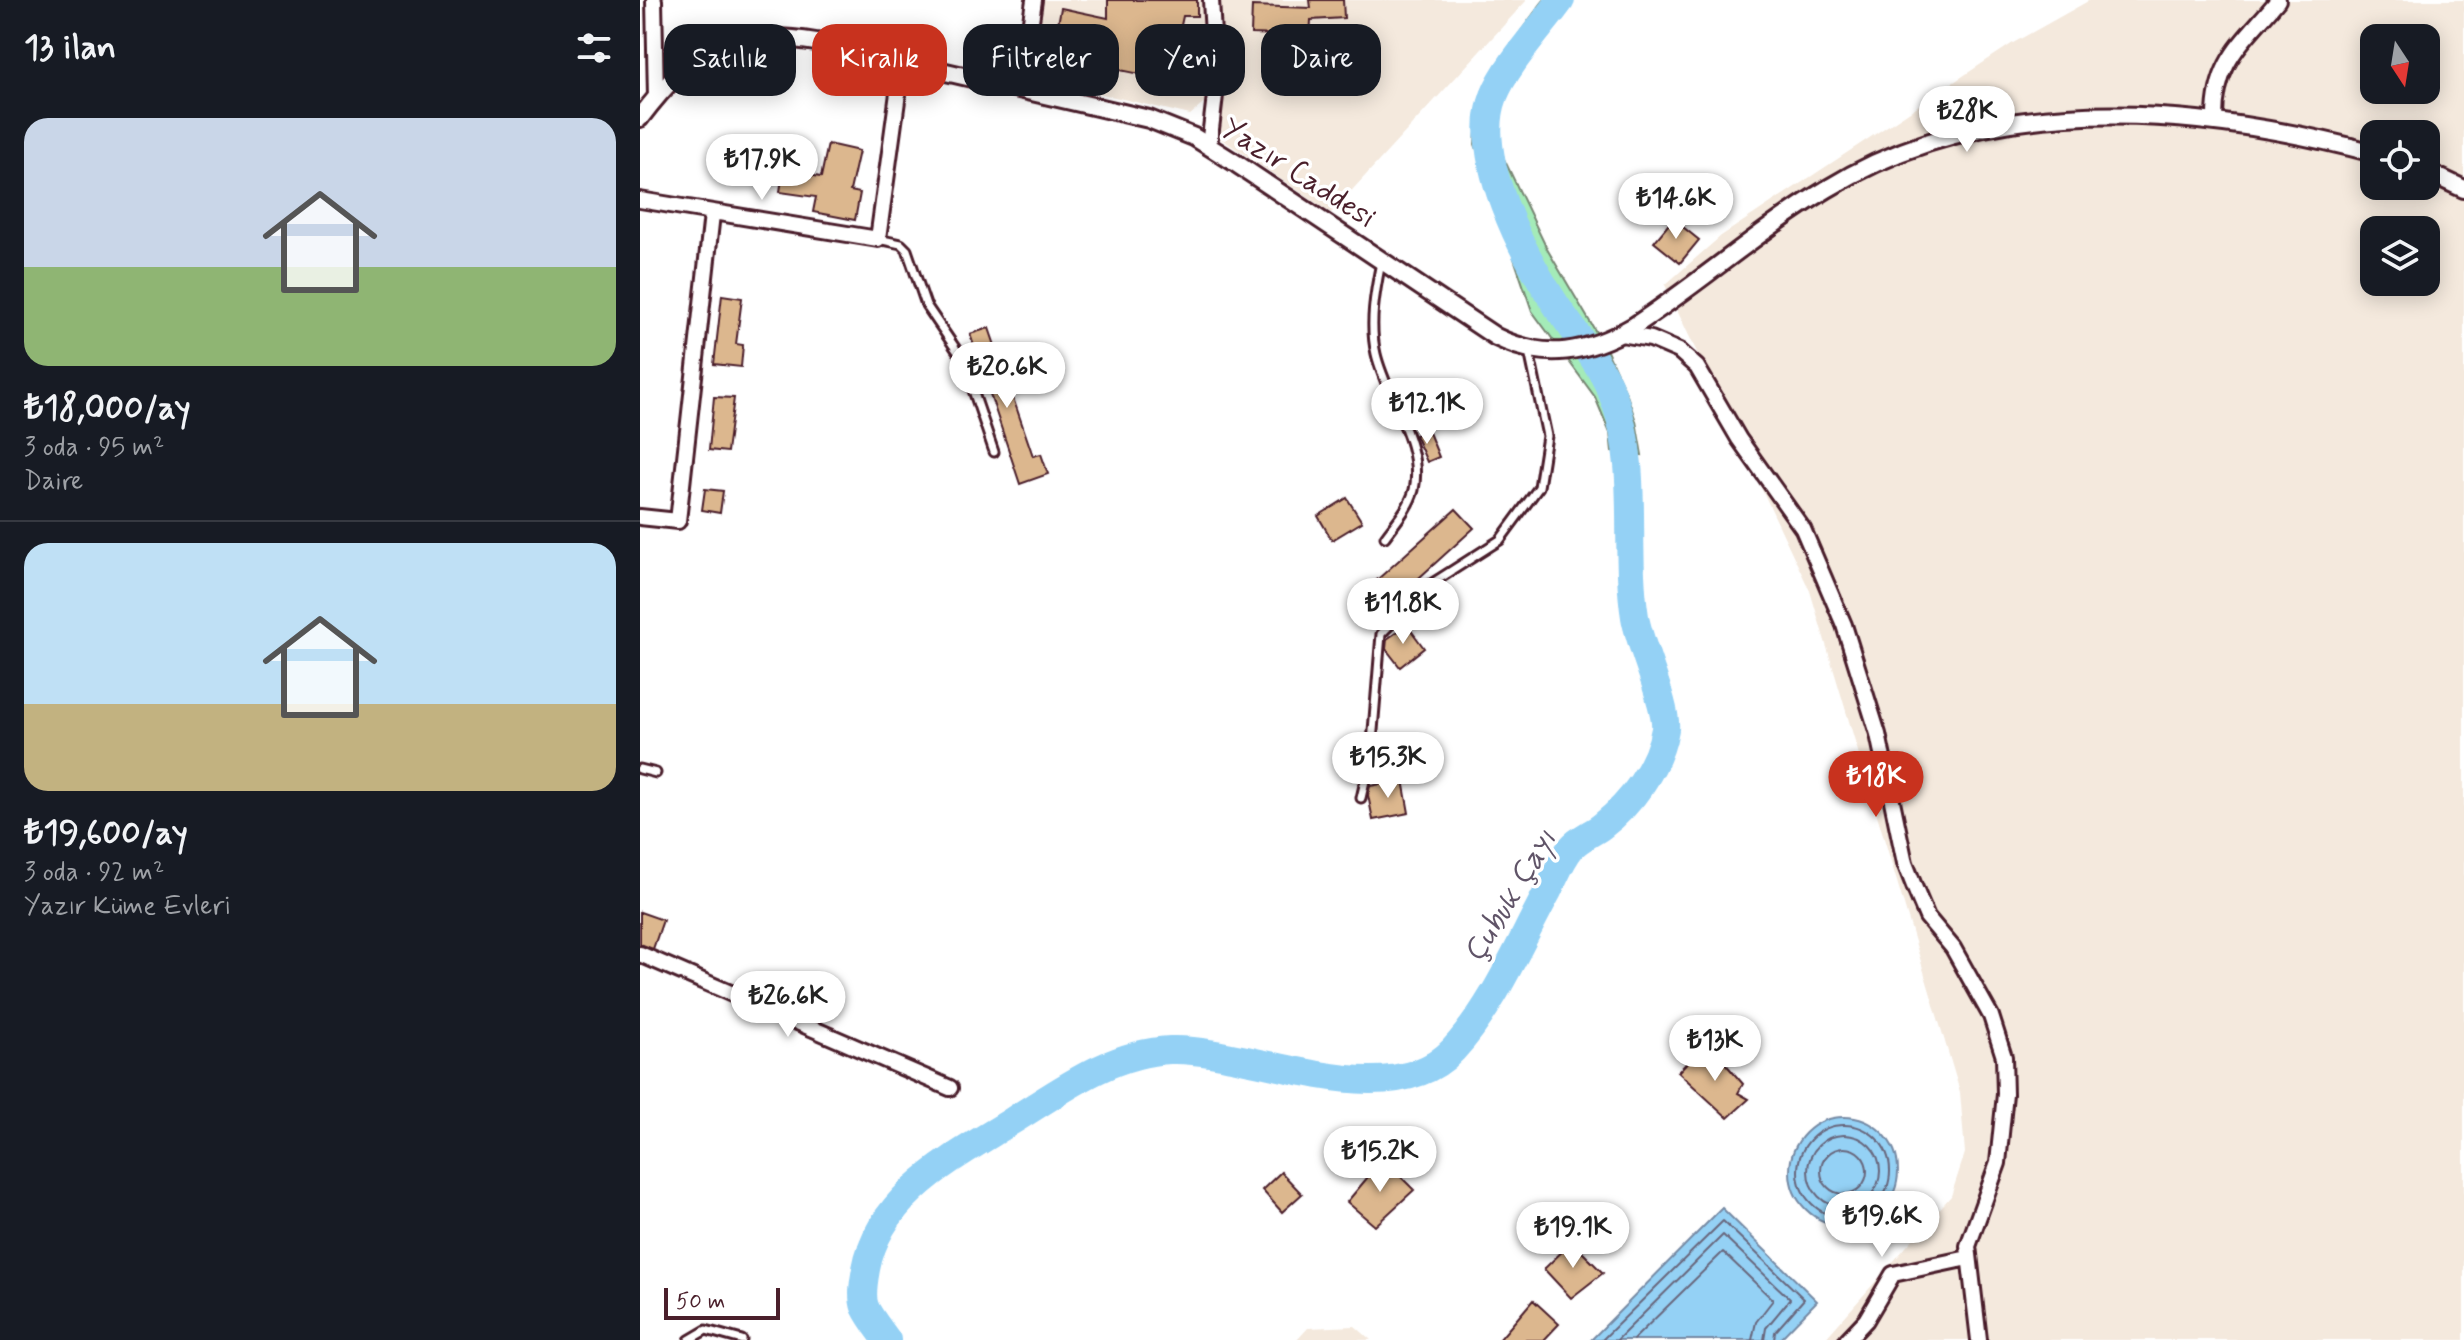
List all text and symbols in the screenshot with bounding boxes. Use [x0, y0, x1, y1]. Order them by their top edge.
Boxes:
chip: Satılık [664, 24, 796, 96]
chip: Kiralık [812, 24, 947, 96]
chip: Filtreler [963, 24, 1119, 96]
chip: Yeni [1135, 24, 1245, 96]
chip: Daire [1261, 24, 1381, 96]
north arrow [2360, 24, 2440, 104]
map controls [2360, 24, 2440, 296]
text: 13 ilan [24, 26, 116, 71]
icon: filters [572, 26, 616, 70]
pin: ₺28K [1920, 86, 2014, 154]
text: ₺28K [1937, 95, 1997, 129]
street label: Yazır Caddesi [1214, 109, 1383, 238]
button: locate [2360, 120, 2440, 200]
pin: ₺17.9K [697, 134, 827, 202]
text: ₺17.9K [724, 143, 800, 177]
icon: home [248, 170, 392, 314]
pin: ₺14.6K [1611, 173, 1741, 241]
text: ₺14.6K [1636, 182, 1716, 216]
button: layers [2360, 216, 2440, 296]
pin: ₺20.6K [942, 342, 1072, 410]
text: ₺20.6K [967, 351, 1047, 385]
pin: ₺12.1K [1362, 378, 1492, 446]
text: ₺18,000/ay [24, 386, 191, 431]
text: ₺12.1K [1389, 387, 1465, 421]
text: 3 oda · 95 m² [24, 431, 164, 465]
text: Daire [24, 465, 83, 499]
pin: ₺11.8K [1338, 578, 1468, 646]
text: ₺11.8K [1365, 587, 1441, 621]
icon: home [248, 595, 392, 739]
pin: ₺15.3K [1323, 732, 1453, 800]
text: ₺15.3K [1350, 741, 1426, 775]
pin: ₺18K [1829, 751, 1923, 819]
text: ₺18K [1846, 760, 1906, 794]
text: ₺19,600/ay [24, 811, 188, 856]
water label: Çubuk Çayı [1454, 822, 1567, 972]
text: 3 oda · 92 m² [24, 856, 164, 890]
text: Yazır Küme Evleri [24, 890, 232, 924]
pin: ₺26.6K [723, 971, 853, 1039]
text: ₺26.6K [748, 980, 828, 1014]
pin: ₺13K [1668, 1015, 1762, 1083]
text: ₺13K [1687, 1024, 1743, 1058]
pin: ₺15.2K [1315, 1126, 1445, 1194]
text: ₺15.2K [1342, 1135, 1418, 1169]
pin: ₺19.6K [1817, 1191, 1947, 1259]
text: ₺19.6K [1842, 1200, 1922, 1234]
pin: ₺19.1K [1508, 1202, 1638, 1270]
text: ₺19.1K [1534, 1211, 1612, 1245]
scale bar [664, 1284, 780, 1320]
text: 50 m [676, 1288, 725, 1316]

